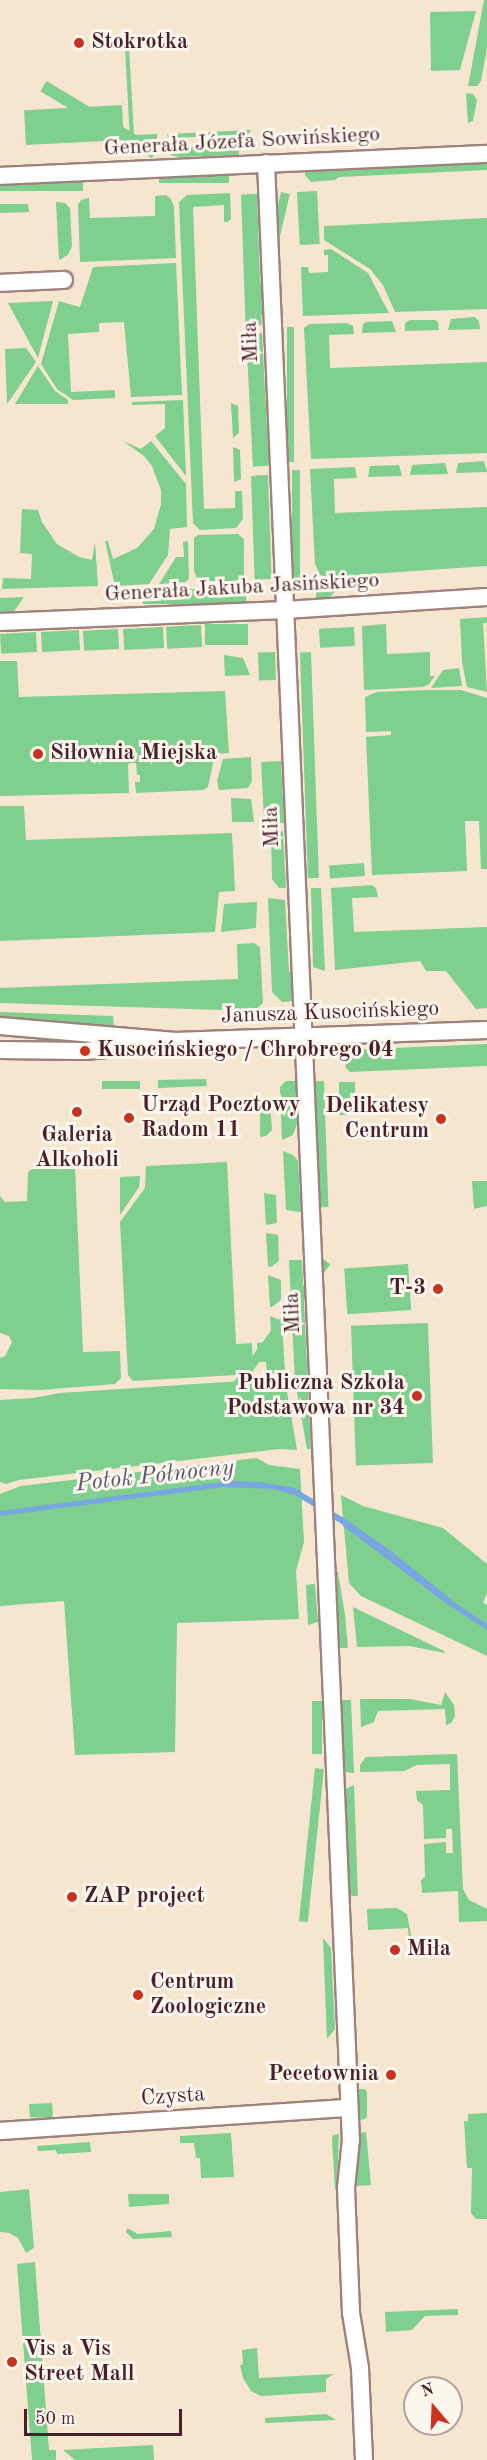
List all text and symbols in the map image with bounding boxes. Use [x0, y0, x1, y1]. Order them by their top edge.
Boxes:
place label: Stokrotka [91, 30, 188, 56]
marker: Stokrotka [72, 36, 86, 50]
street label: Generała Józefa Sowińskiego [103, 122, 381, 162]
street label: Miła [237, 321, 265, 363]
street label: Generała Jakuba Jasińskiego [104, 568, 380, 608]
place label: Siłownia Miejska [50, 741, 217, 767]
marker: Siłownia Miejska [31, 747, 45, 761]
street label: Miła [258, 806, 286, 848]
street label: Janusza Kusocińskiego [220, 996, 440, 1030]
place label: Kusocińskiego / Chrobrego 04 [97, 1038, 394, 1064]
marker: Kusocińskiego / Chrobrego 04 [78, 1044, 92, 1058]
place label: Urząd Pocztowy Radom 11 [141, 1092, 300, 1144]
place label: Delikatesy Centrum [325, 1093, 429, 1144]
marker: Galeria Alkoholi [70, 1105, 84, 1119]
marker: Urząd Pocztowy Radom 11 [122, 1111, 136, 1125]
marker: Delikatesy Centrum [434, 1112, 448, 1126]
place label: Galeria Alkoholi [35, 1122, 119, 1174]
place label: T-3 [389, 1276, 426, 1302]
marker: T-3 [431, 1282, 445, 1296]
street label: Miła [279, 1292, 307, 1334]
place label: Publiczna Szkoła Podstawowa nr 34 [226, 1370, 405, 1422]
marker: Publiczna Szkoła Podstawowa nr 34 [410, 1389, 424, 1403]
water label: Potok Północny [75, 1454, 235, 1500]
place label: ZAP project [84, 1884, 205, 1910]
marker: ZAP project [65, 1890, 79, 1904]
place label: Miła [407, 1937, 451, 1963]
marker: Miła [388, 1943, 402, 1957]
place label: Centrum Zoologiczne [150, 1969, 266, 2020]
marker: Centrum Zoologiczne [131, 1988, 145, 2002]
place label: Pecetownia [268, 2062, 379, 2088]
marker: Pecetownia [384, 2068, 398, 2082]
street label: Czysta [140, 2082, 206, 2112]
place label: Vis a Vis Street Mall [24, 2336, 134, 2388]
marker: Vis a Vis Street Mall [5, 2355, 19, 2369]
north arrow [403, 2376, 463, 2436]
text: N [419, 2381, 436, 2400]
scale bar [27, 2397, 184, 2435]
text: 50 m [35, 2410, 75, 2428]

